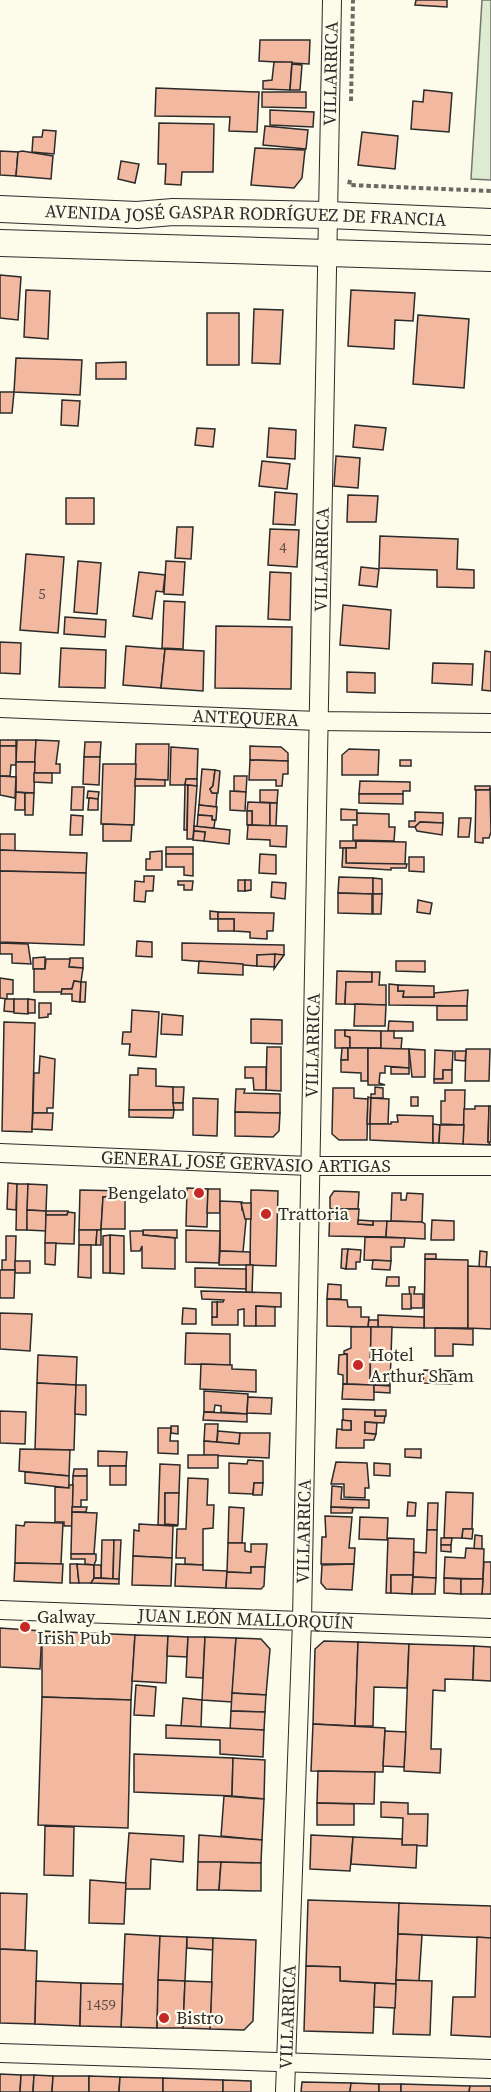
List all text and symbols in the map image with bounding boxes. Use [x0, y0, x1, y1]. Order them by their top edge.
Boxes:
street label: VILLARRICA [317, 21, 344, 126]
street label: AVENIDA JOSÉ GASPAR RODRÍGUEZ DE FRANCIA [45, 198, 447, 232]
street label: VILLARRICA [308, 507, 335, 612]
house number: 4 [279, 537, 287, 558]
house number: 5 [38, 583, 46, 604]
street label: ANTEQUERA [192, 703, 300, 732]
street label: VILLARRICA [299, 993, 326, 1098]
street label: GENERAL JOSÉ GERVASIO ARTIGAS [100, 1144, 391, 1178]
place label: Bengelato [107, 1180, 187, 1205]
marker: Bengelato [192, 1186, 206, 1200]
place label: Trattoria [278, 1201, 350, 1226]
marker: Trattoria [259, 1207, 273, 1221]
place label: Hotel Arthur Sham [370, 1342, 474, 1388]
marker: Hotel Arthur Sham [351, 1358, 365, 1372]
street label: VILLARRICA [290, 1479, 317, 1584]
street label: JUAN LEÓN MALLORQUÍN [136, 1602, 354, 1635]
place label: Galway Irish Pub [37, 1604, 111, 1650]
marker: Galway Irish Pub [18, 1620, 32, 1634]
street label: VILLARRICA [273, 1964, 302, 2070]
house number: 1459 [86, 1994, 116, 2015]
place label: Bistro [176, 2005, 224, 2030]
marker: Bistro [157, 2011, 171, 2025]

